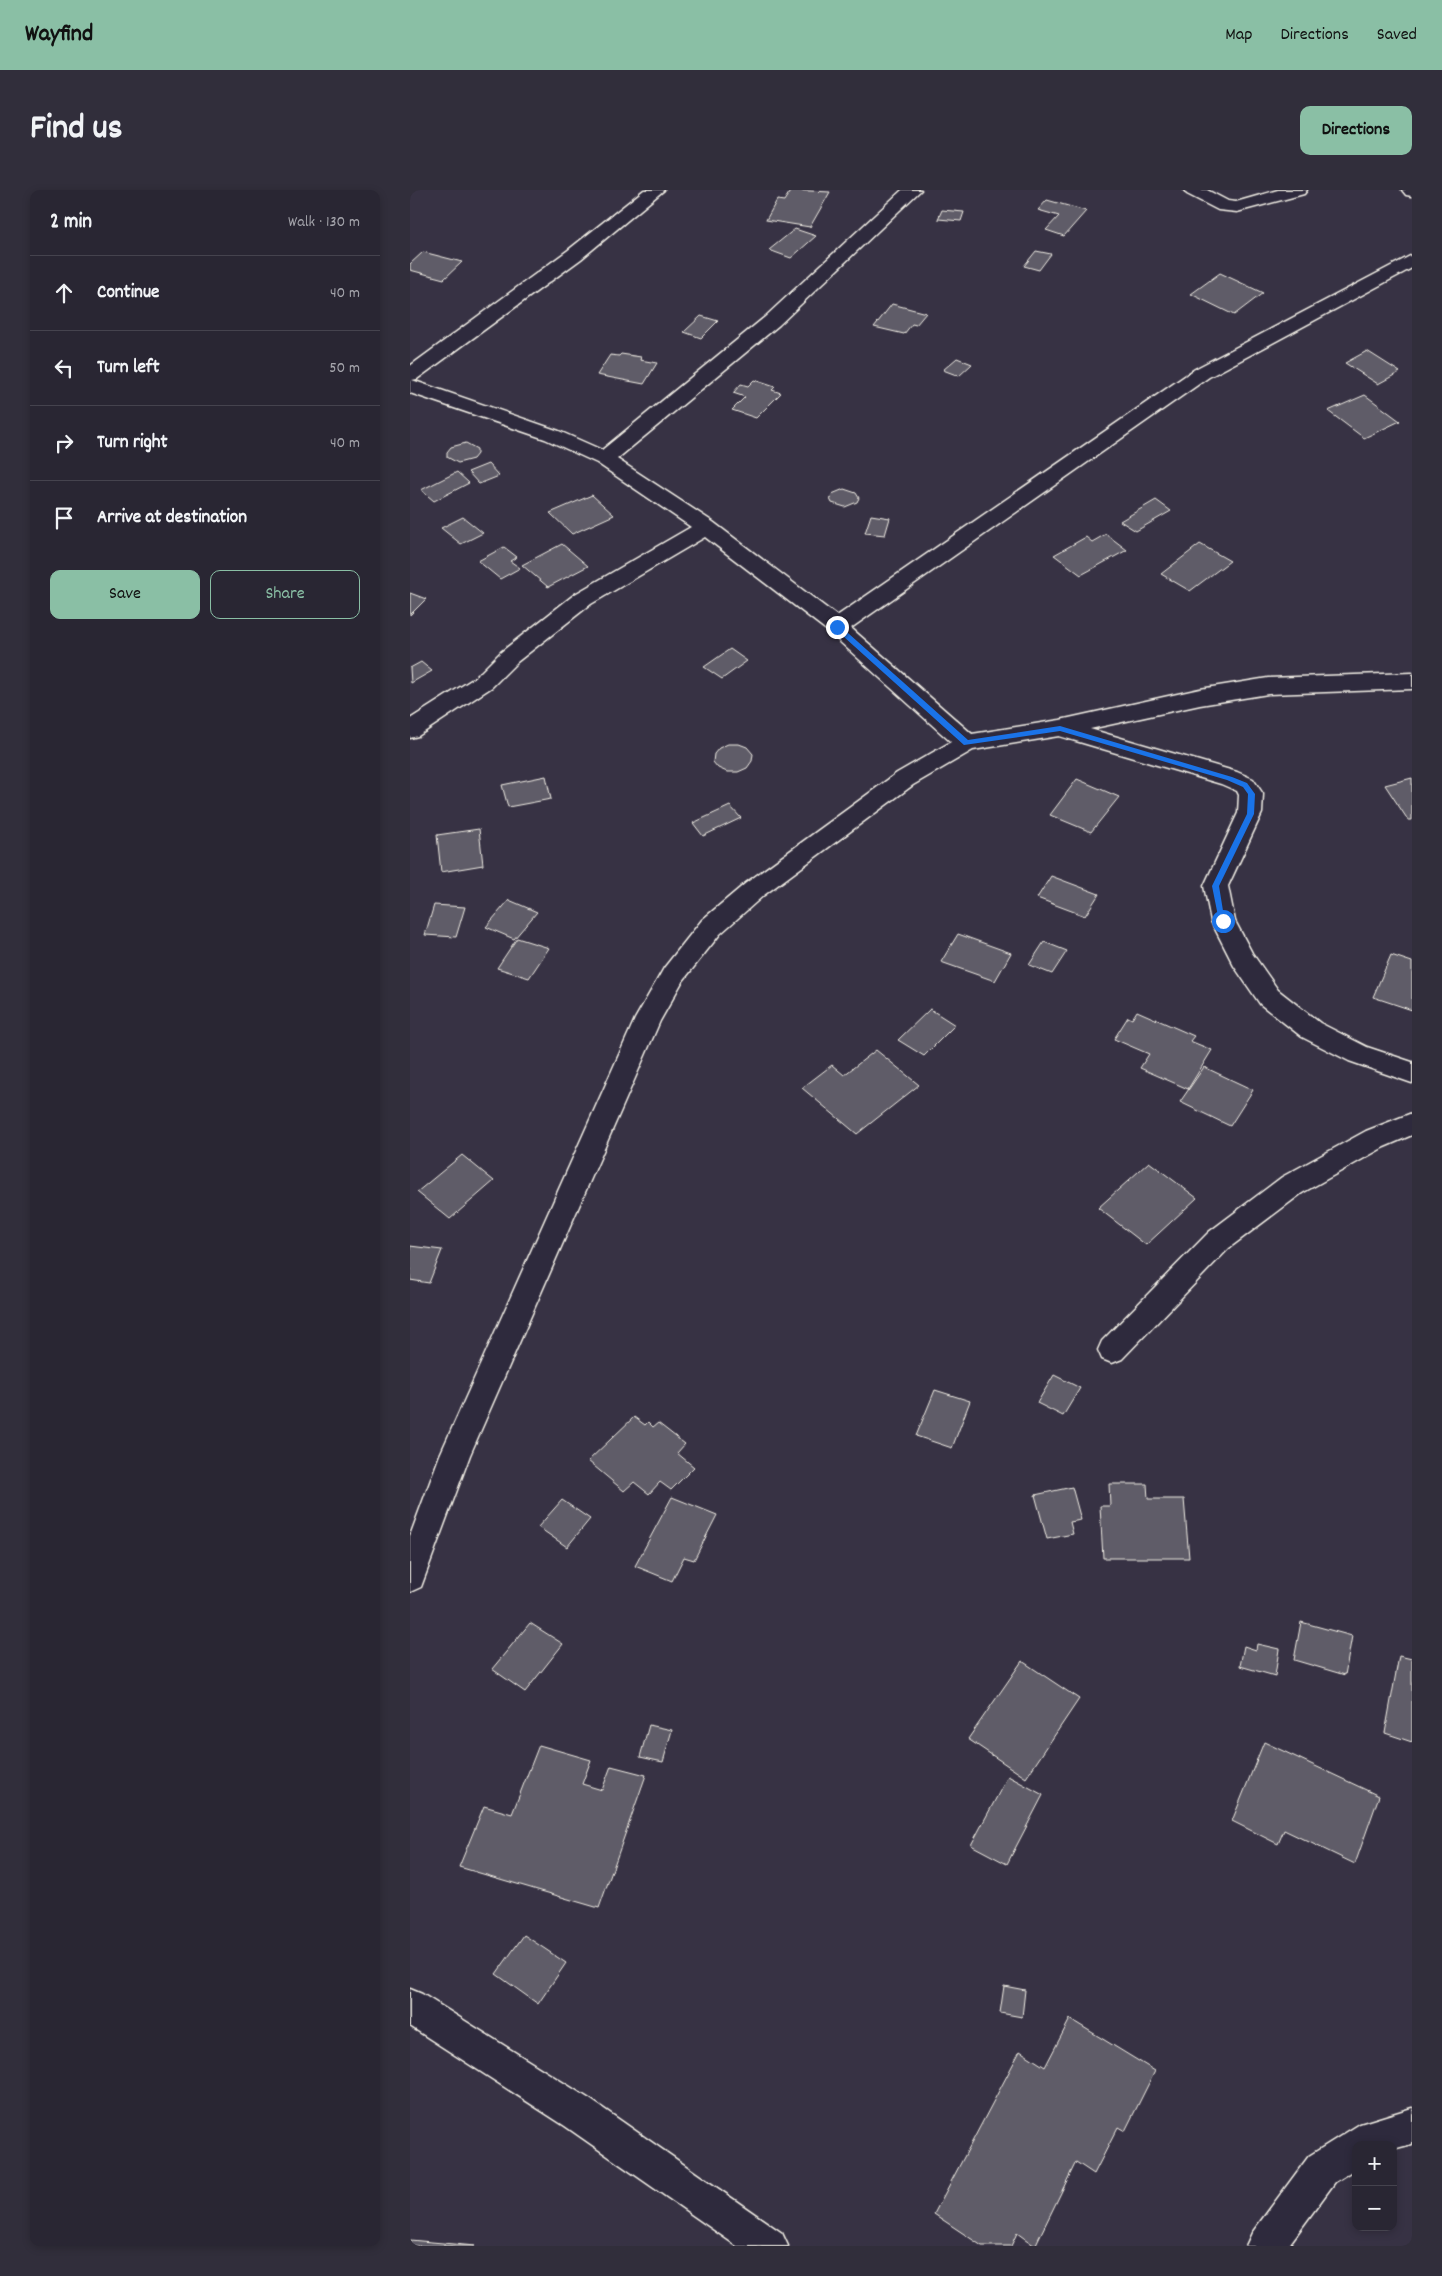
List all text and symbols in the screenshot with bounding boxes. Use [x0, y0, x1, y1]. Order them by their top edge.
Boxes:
text: Wayfind [25, 18, 93, 52]
text: Map [1225, 23, 1252, 48]
text: Directions [1280, 23, 1349, 48]
text: Saved [1377, 23, 1417, 48]
text: Find us [30, 105, 122, 155]
button: Directions [1300, 106, 1412, 155]
text: 2 min [50, 208, 92, 238]
text: Walk · 130 m [288, 211, 360, 234]
icon: ahead [50, 279, 78, 307]
text: Continue [97, 280, 159, 307]
text: 40 m [330, 282, 360, 305]
icon: left [50, 354, 78, 382]
text: Turn left [97, 355, 160, 382]
text: 50 m [329, 357, 360, 380]
icon: right [50, 429, 78, 457]
text: Turn right [97, 430, 168, 457]
text: 40 m [330, 432, 360, 455]
icon: arrive [50, 504, 78, 532]
text: Arrive at destination [97, 505, 247, 532]
button: Save [50, 570, 200, 619]
button: Share [210, 570, 360, 619]
route end [826, 616, 849, 639]
route start [1212, 910, 1235, 933]
map controls [1352, 2141, 1397, 2231]
button: + [1352, 2141, 1397, 2186]
button: − [1352, 2186, 1397, 2231]

